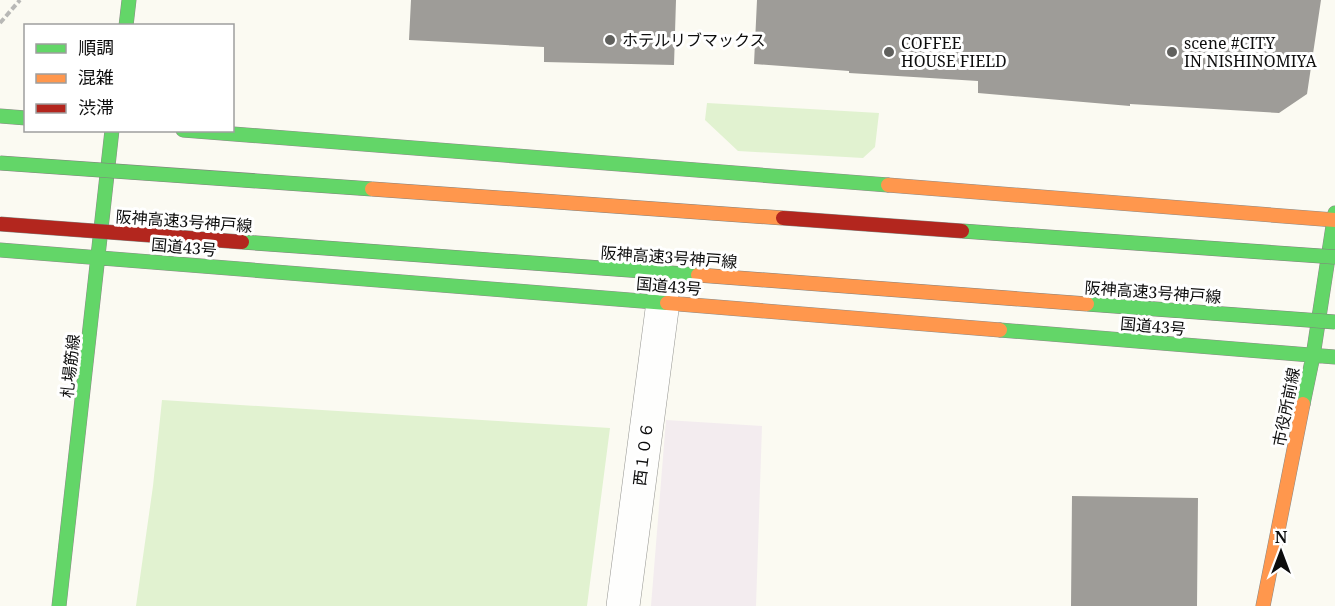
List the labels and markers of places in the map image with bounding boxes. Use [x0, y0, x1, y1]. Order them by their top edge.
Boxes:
place label: ホテルリブマックス [622, 29, 766, 51]
place label: COFFEE HOUSE FIELD [901, 32, 1007, 72]
place label: scene #CITY IN NISHINOMIYA [1184, 32, 1317, 72]
marker: ホテルリブマックス [603, 33, 617, 47]
marker: COFFEE HOUSE FIELD [882, 45, 896, 59]
marker: scene #CITY IN NISHINOMIYA [1165, 45, 1179, 59]

